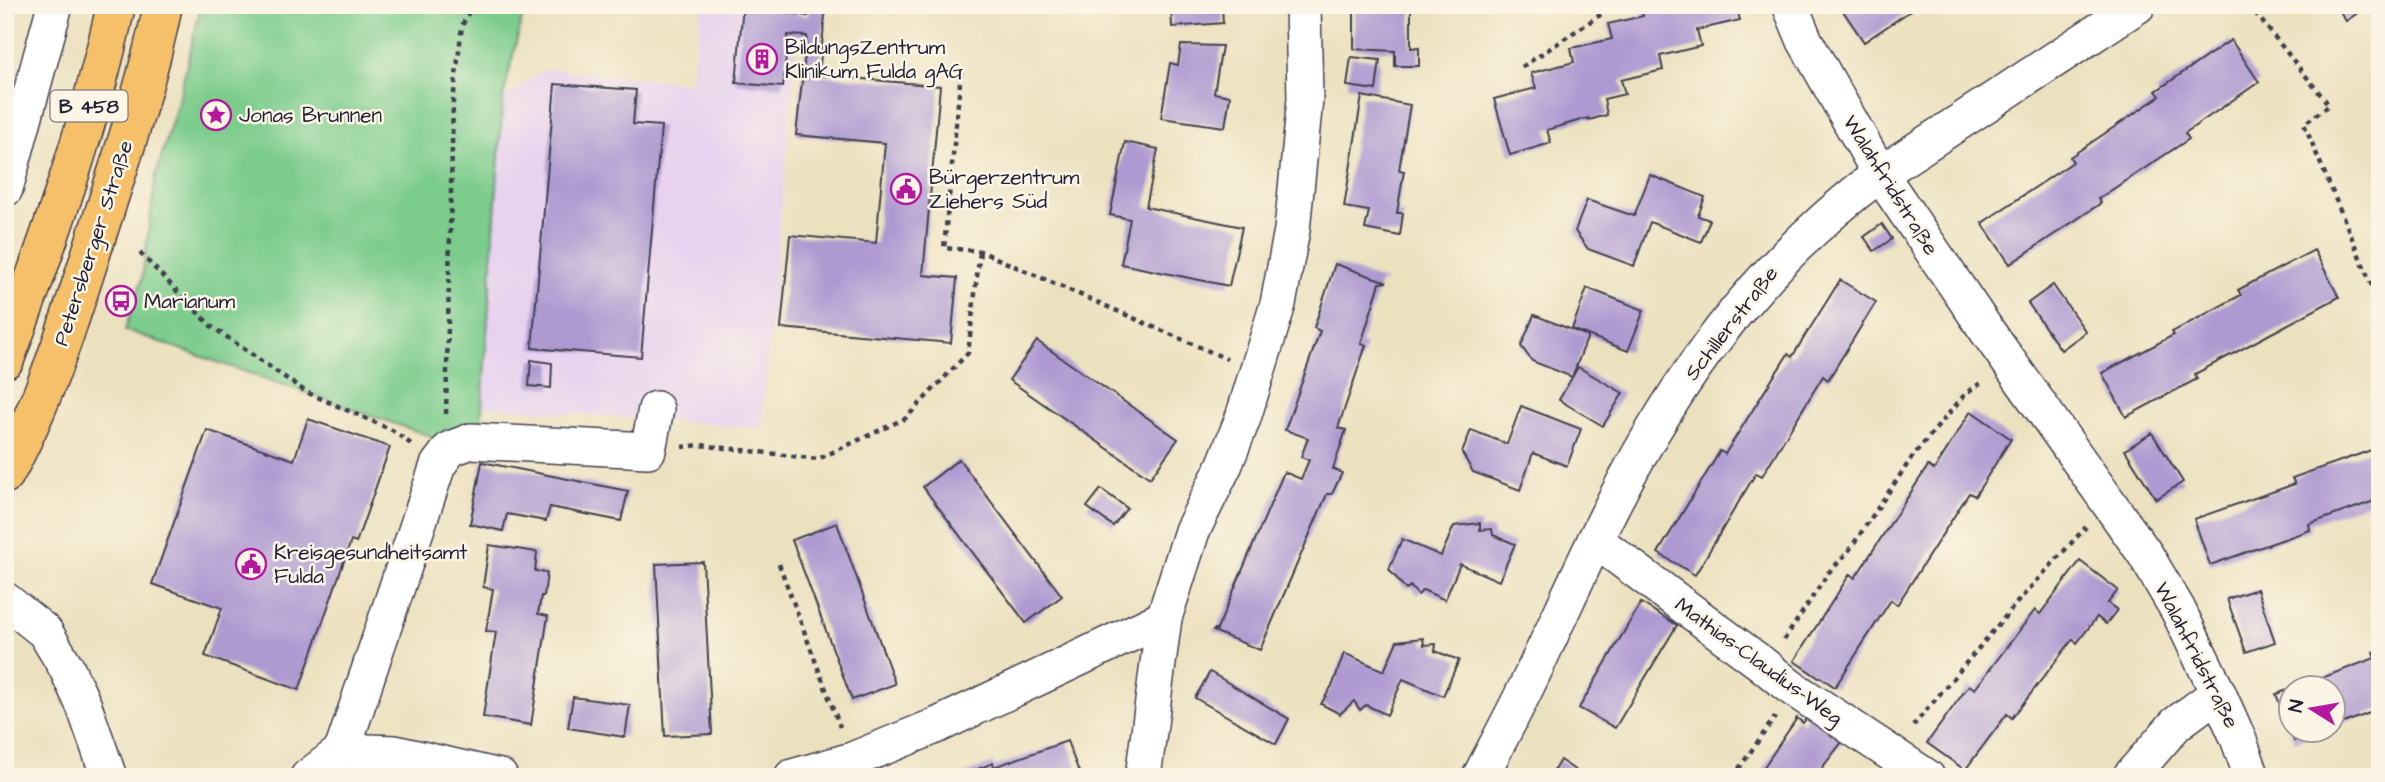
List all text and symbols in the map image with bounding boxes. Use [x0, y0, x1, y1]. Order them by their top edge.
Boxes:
place label: BildungsZentrum Klinikum Fulda gAG [785, 33, 964, 88]
building icon: BildungsZentrum Klinikum Fulda gAG [745, 42, 779, 76]
road number: B 458 [50, 90, 128, 122]
place icon: Jonas Brunnen [199, 98, 233, 132]
place label: Jonas Brunnen [239, 101, 382, 130]
street label: Walahfridstraße [1836, 110, 1945, 261]
street label: Petersberger Straße [47, 137, 142, 350]
place label: Bürgerzentrum Ziehers Süd [929, 163, 1080, 216]
public building icon: Bürgerzentrum Ziehers Süd [889, 172, 923, 206]
street label: Schillerstraße [1678, 260, 1785, 386]
bus stop icon: Marianum [104, 284, 138, 318]
place label: Marianum [144, 287, 236, 316]
place label: Kreisgesundheitsamt Fulda [274, 538, 468, 591]
public building icon: Kreisgesundheitsamt Fulda [234, 547, 268, 581]
street label: Walahfridstraße [2147, 577, 2246, 733]
street label: Mathias-Claudius-Weg [1668, 591, 1849, 734]
north arrow [2276, 674, 2346, 744]
text: N [2282, 698, 2311, 714]

